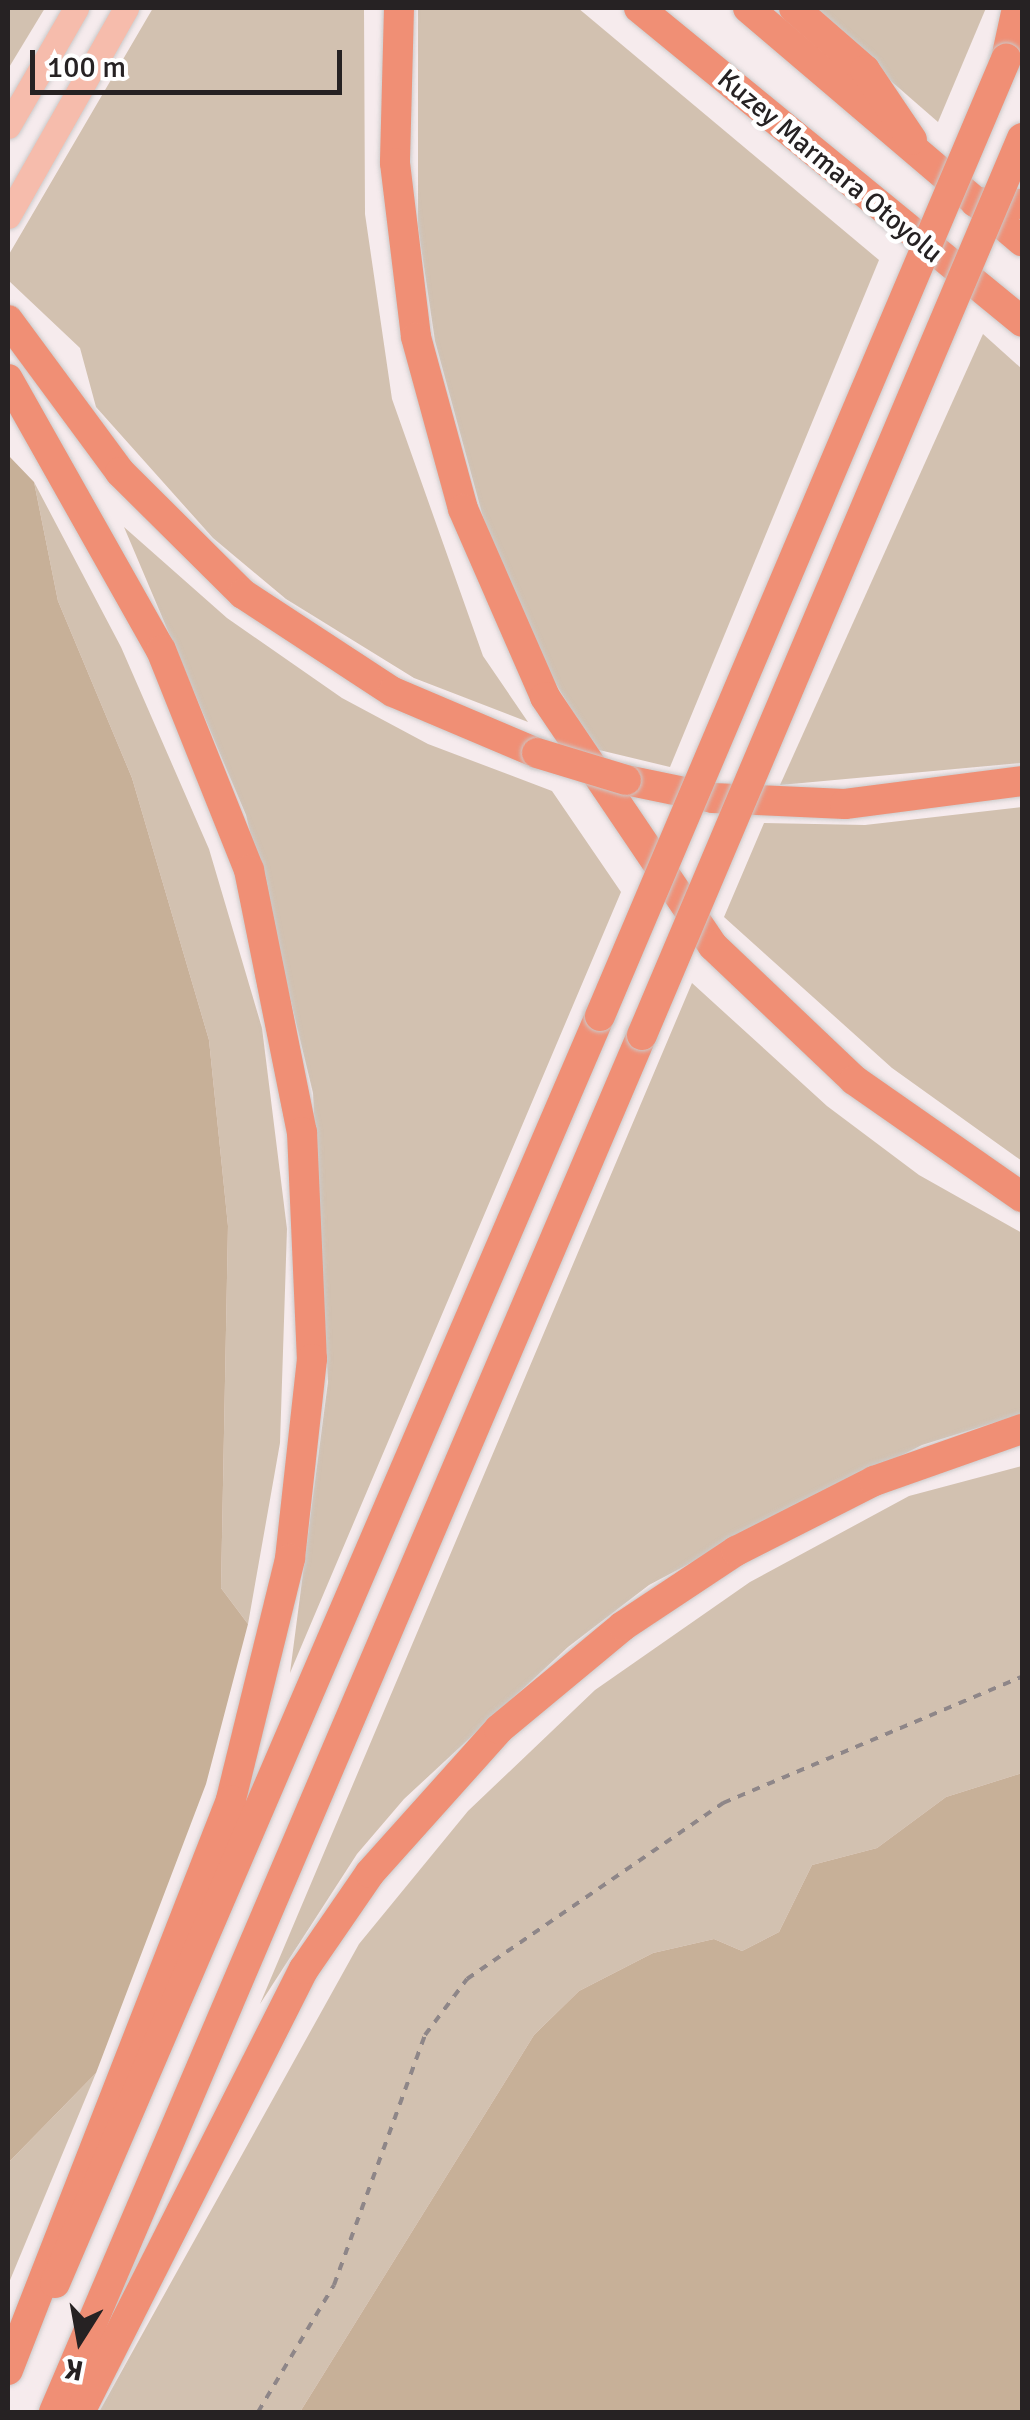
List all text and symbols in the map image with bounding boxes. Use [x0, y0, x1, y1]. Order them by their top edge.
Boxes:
scale bar [35, 30, 348, 92]
text: 100 m [47, 49, 126, 86]
street label: Kuzey Marmara Otoyolu [711, 62, 949, 270]
north arrow [30, 2290, 130, 2390]
text: K [63, 2351, 86, 2388]

